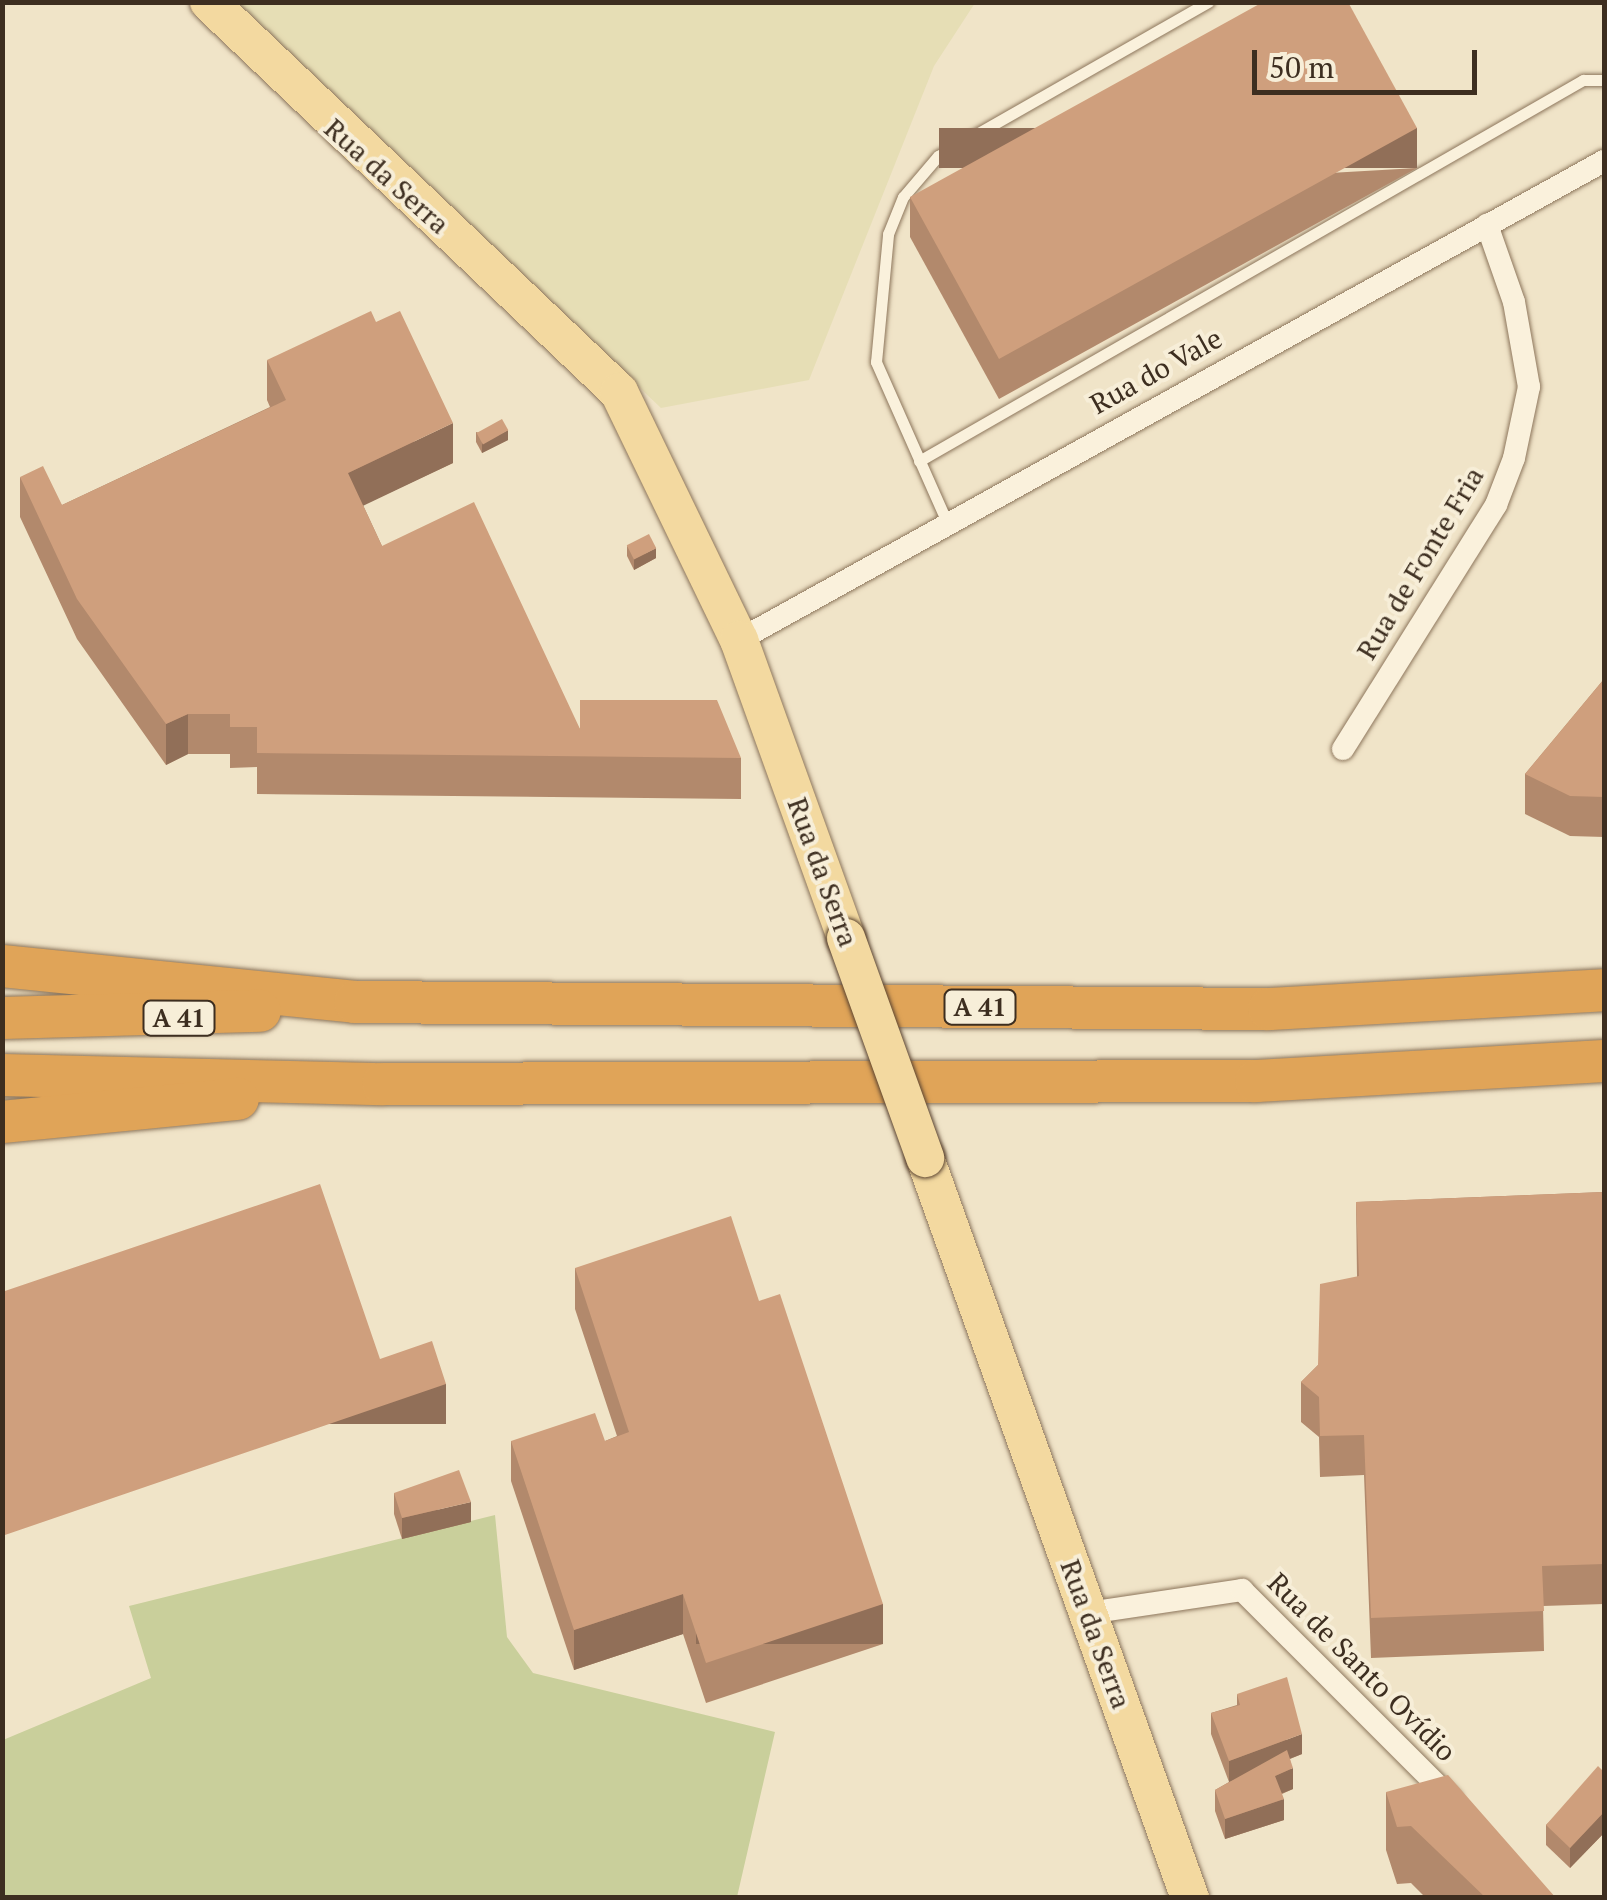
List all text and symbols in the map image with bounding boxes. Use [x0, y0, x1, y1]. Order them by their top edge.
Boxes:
scale bar [1257, 30, 1482, 92]
text: 50 m [1269, 47, 1334, 87]
street label: Rua da Serra [318, 111, 456, 241]
street label: Rua do Vale [1084, 321, 1228, 421]
street label: Rua de Fonte Fria [1349, 461, 1491, 665]
street label: Rua da Serra [781, 793, 865, 951]
road number: A 41 [942, 987, 1018, 1027]
road number: A 41 [142, 998, 216, 1038]
street label: Rua da Serra [1054, 1555, 1138, 1713]
street label: Rua de Santo Ovídio [1261, 1566, 1463, 1768]

